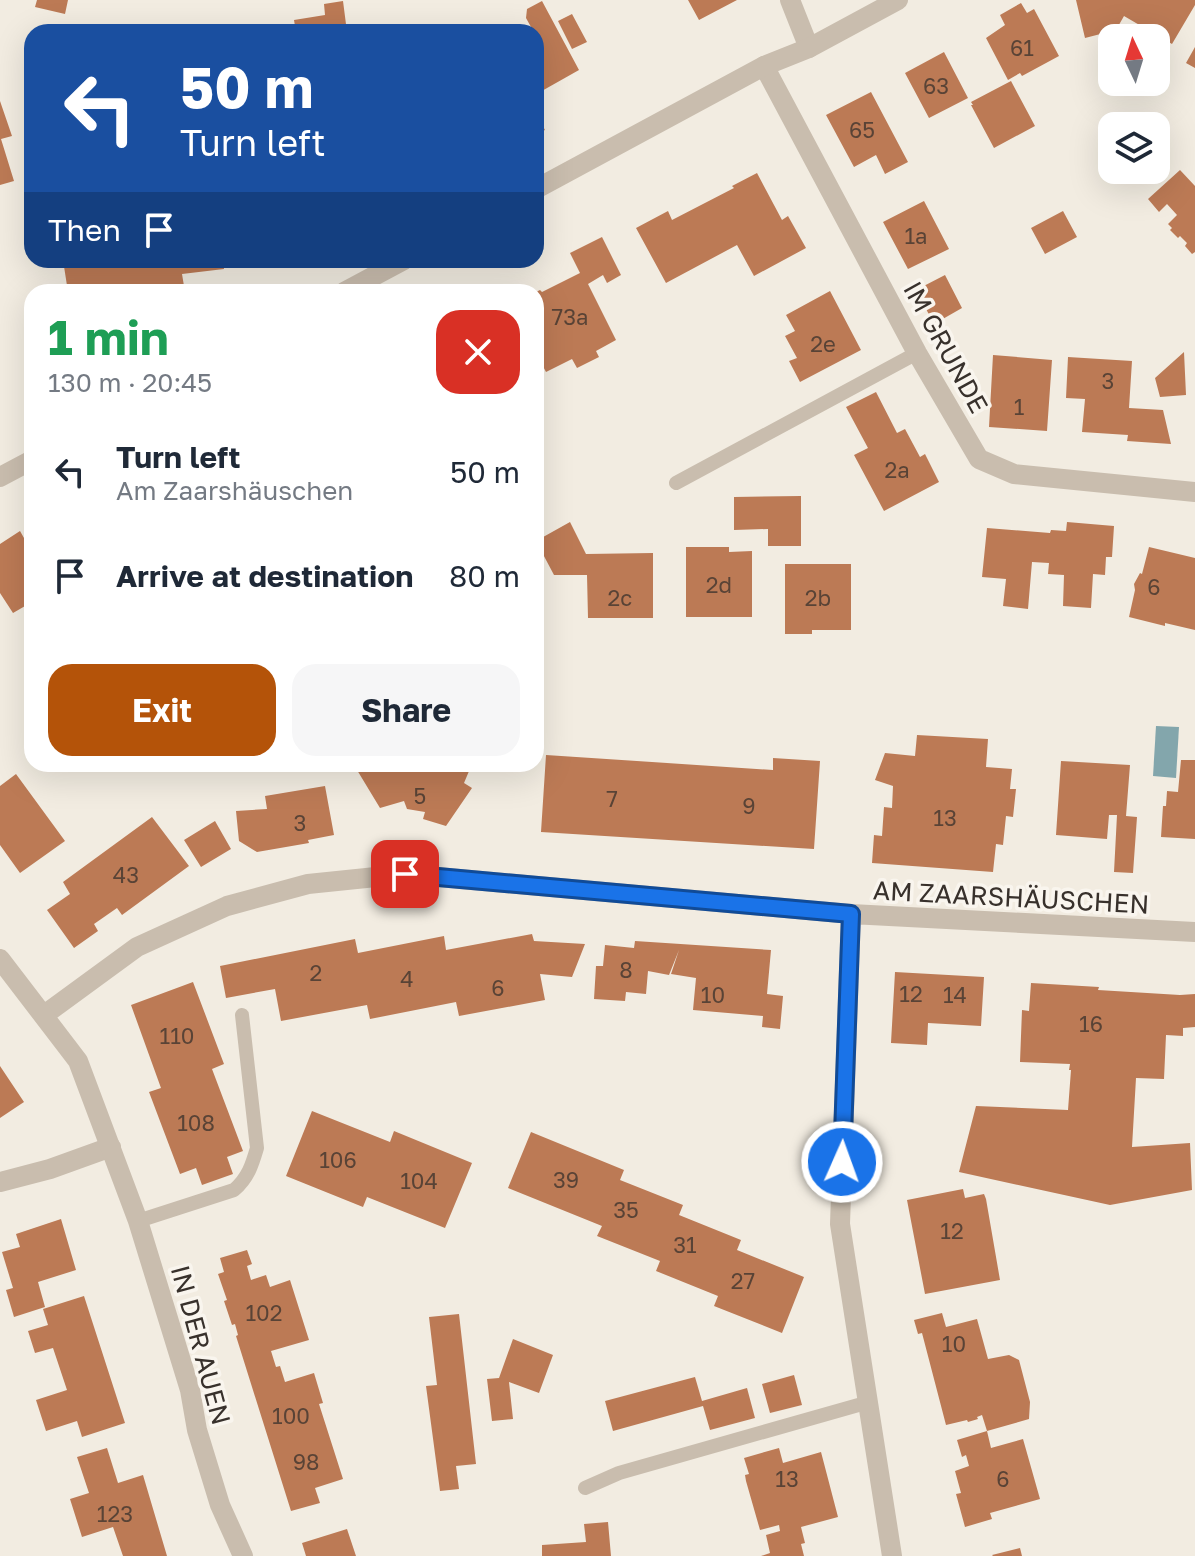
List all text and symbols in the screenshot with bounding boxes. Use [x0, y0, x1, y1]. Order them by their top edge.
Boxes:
north arrow [1098, 24, 1170, 96]
map controls [1098, 24, 1170, 184]
house number: 61 [1010, 34, 1034, 61]
text: 50 m [180, 53, 314, 120]
icon: left [48, 56, 152, 160]
house number: 63 [923, 72, 949, 99]
button: layers [1098, 112, 1170, 184]
house number: 65 [849, 116, 875, 143]
text: Turn left [180, 121, 326, 164]
icon: arrive [137, 208, 181, 252]
text: Then [48, 212, 121, 248]
house number: 1a [904, 222, 928, 249]
street label: IM GRUNDE [897, 276, 995, 418]
house number: 73a [552, 303, 588, 330]
text: 1 min [48, 308, 169, 366]
button: close [436, 310, 520, 394]
house number: 2e [810, 330, 836, 357]
text: 130 m · 20:45 [48, 367, 212, 398]
house number: 3 [1102, 367, 1114, 394]
house number: 1 [1014, 393, 1025, 420]
text: Turn left [116, 439, 241, 475]
icon: left [48, 450, 92, 494]
text: 50 m [450, 454, 520, 490]
house number: 2a [884, 456, 910, 483]
text: Am Zaarshäuschen [116, 475, 353, 506]
icon: arrive [48, 554, 92, 598]
text: Arrive at destination [116, 558, 413, 594]
text: 80 m [449, 558, 520, 594]
house number: 2d [706, 571, 732, 598]
house number: 6 [1147, 573, 1161, 600]
house number: 2c [608, 584, 632, 611]
house number: 2b [805, 584, 831, 611]
button: Exit [48, 664, 276, 756]
button: Share [292, 664, 520, 756]
house number: 5 [414, 782, 426, 809]
house number: 7 [606, 785, 618, 812]
house number: 9 [742, 792, 756, 819]
house number: 13 [933, 804, 957, 831]
house number: 3 [294, 809, 306, 836]
pin [371, 840, 439, 908]
icon: arrive [383, 852, 427, 896]
house number: 43 [113, 861, 139, 888]
street label: AM ZAARSHÄUSCHEN [872, 874, 1150, 920]
house number: 8 [619, 956, 633, 983]
house number: 2 [310, 959, 322, 986]
house number: 4 [400, 965, 414, 992]
house number: 6 [491, 974, 505, 1001]
house number: 12 [899, 980, 923, 1007]
house number: 10 [701, 981, 725, 1008]
house number: 14 [943, 981, 967, 1008]
house number: 16 [1079, 1010, 1103, 1037]
house number: 110 [160, 1022, 194, 1049]
house number: 108 [177, 1109, 215, 1136]
position arrow [800, 1120, 884, 1204]
house number: 106 [319, 1146, 357, 1173]
house number: 39 [553, 1166, 579, 1193]
house number: 104 [400, 1167, 438, 1194]
house number: 35 [613, 1196, 639, 1223]
house number: 12 [940, 1217, 964, 1244]
house number: 31 [673, 1231, 697, 1258]
street label: IN DER AUEN [165, 1262, 237, 1428]
house number: 27 [731, 1267, 755, 1294]
house number: 102 [245, 1299, 283, 1326]
house number: 10 [942, 1330, 966, 1357]
house number: 100 [272, 1402, 310, 1429]
house number: 98 [293, 1448, 319, 1475]
house number: 13 [775, 1465, 799, 1492]
house number: 6 [996, 1465, 1010, 1492]
house number: 123 [97, 1500, 133, 1527]

